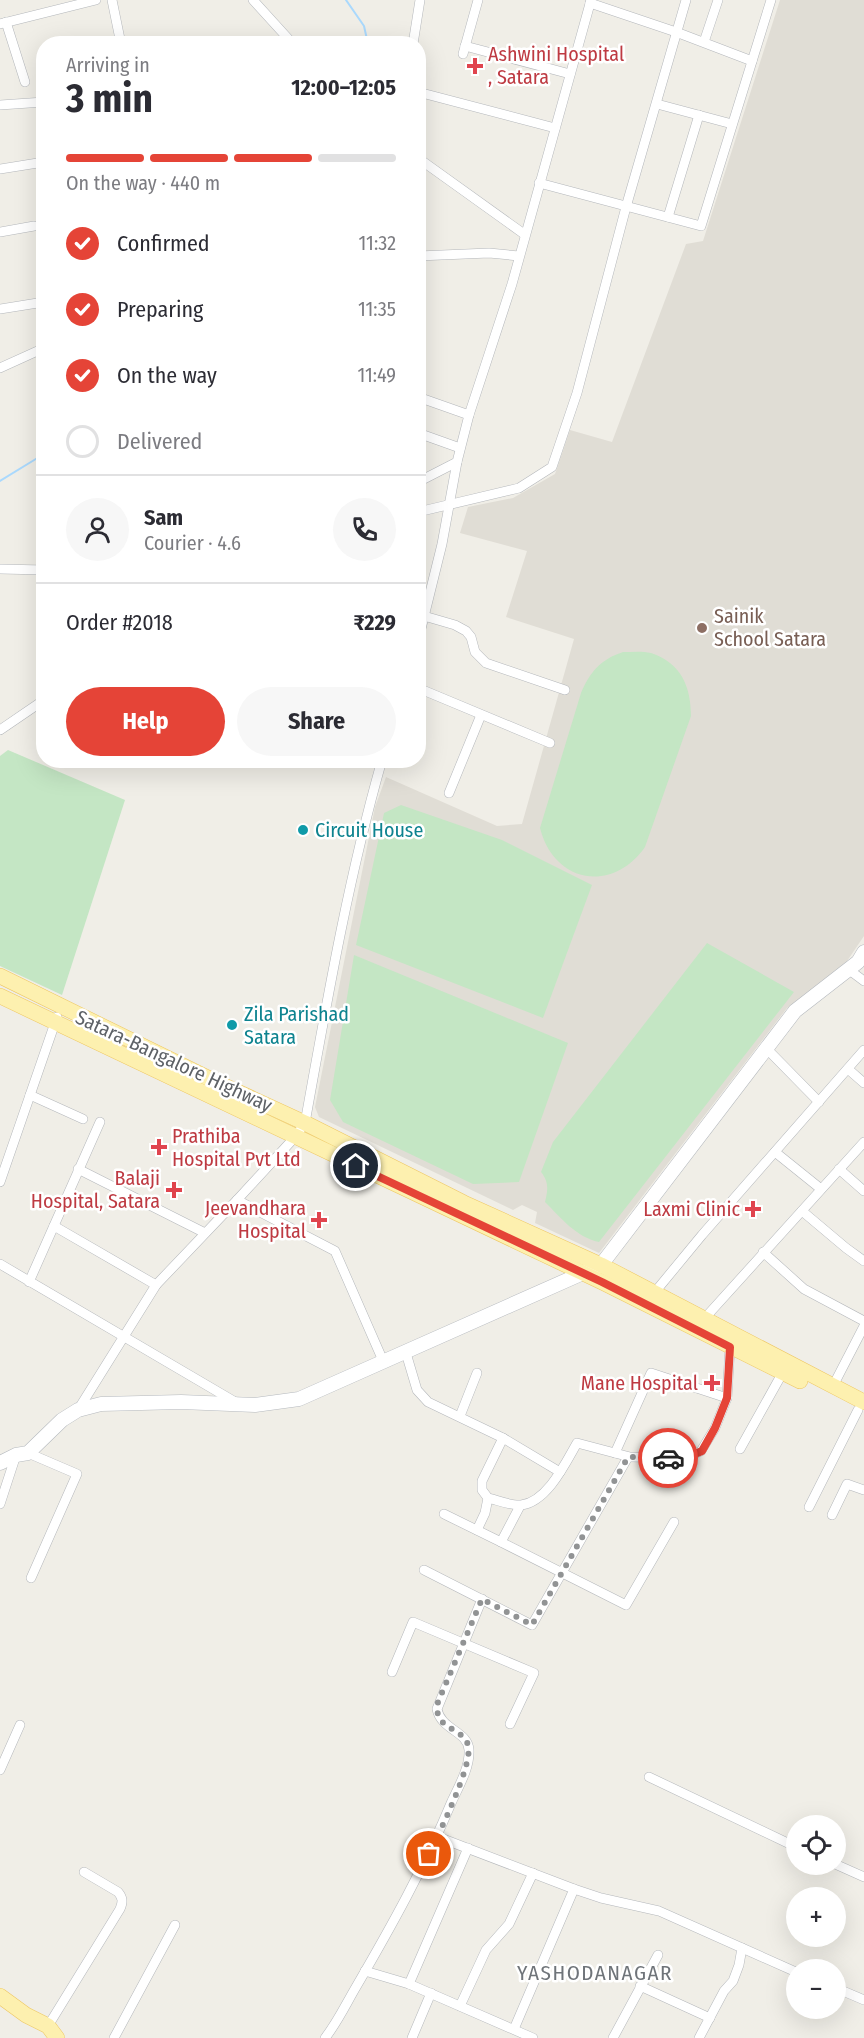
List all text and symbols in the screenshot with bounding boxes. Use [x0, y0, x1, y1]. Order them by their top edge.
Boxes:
place label: Ashwini Hospital , Satara [488, 42, 624, 89]
text: Arriving in [66, 53, 150, 77]
marker: Ashwini Hospital , Satara [466, 57, 484, 75]
text: 12:00–12:05 [291, 74, 396, 101]
text: 3 min [66, 76, 153, 122]
text: On the way · 440 m [66, 171, 220, 195]
icon: check [66, 227, 99, 260]
text: Confirmed [117, 230, 210, 257]
text: 11:32 [359, 231, 396, 255]
icon: check [66, 293, 99, 326]
text: Preparing [117, 296, 203, 323]
text: 11:35 [358, 297, 396, 321]
icon: check [66, 359, 99, 392]
text: On the way [117, 362, 217, 389]
text: 11:49 [358, 363, 396, 387]
text: Delivered [117, 428, 202, 455]
button: person [66, 498, 129, 561]
button: phone [333, 498, 396, 561]
text: Sam [144, 504, 183, 531]
text: Courier · 4.6 [144, 531, 241, 555]
place label: Sainik School Satara [714, 604, 826, 651]
text: Order #2018 [66, 609, 173, 636]
text: ₹229 [354, 609, 396, 636]
marker: Sainik School Satara [695, 621, 709, 635]
button: Help [66, 687, 225, 756]
button: Share [237, 687, 396, 756]
place label: Circuit House [315, 818, 423, 842]
marker: Circuit House [296, 823, 310, 837]
place label: Zila Parishad Satara [244, 1002, 349, 1049]
street label: Satara-Bangalore Highway [72, 1005, 276, 1117]
marker: Zila Parishad Satara [225, 1018, 239, 1032]
place label: Prathiba Hospital Pvt Ltd [172, 1124, 301, 1171]
marker: Prathiba Hospital Pvt Ltd [150, 1138, 168, 1156]
pin [330, 1140, 381, 1191]
icon: home [339, 1149, 372, 1182]
place label: Balaji Hospital, Satara [31, 1166, 160, 1213]
marker: Balaji Hospital, Satara [165, 1181, 183, 1199]
place label: Jeevandhara Hospital [205, 1196, 306, 1243]
place label: Laxmi Clinic [643, 1197, 740, 1221]
marker: Laxmi Clinic [744, 1200, 762, 1218]
marker: Jeevandhara Hospital [310, 1211, 328, 1229]
place label: Mane Hospital [581, 1371, 698, 1395]
marker: Mane Hospital [703, 1374, 721, 1392]
courier [638, 1428, 698, 1488]
icon: car [652, 1442, 685, 1475]
map controls [786, 1815, 846, 2019]
button: locate [786, 1815, 846, 1875]
pin [403, 1828, 454, 1879]
icon: bag [412, 1837, 445, 1870]
button: + [786, 1887, 846, 1947]
button: − [786, 1959, 846, 2019]
district label: YASHODANAGAR [517, 1960, 673, 1986]

